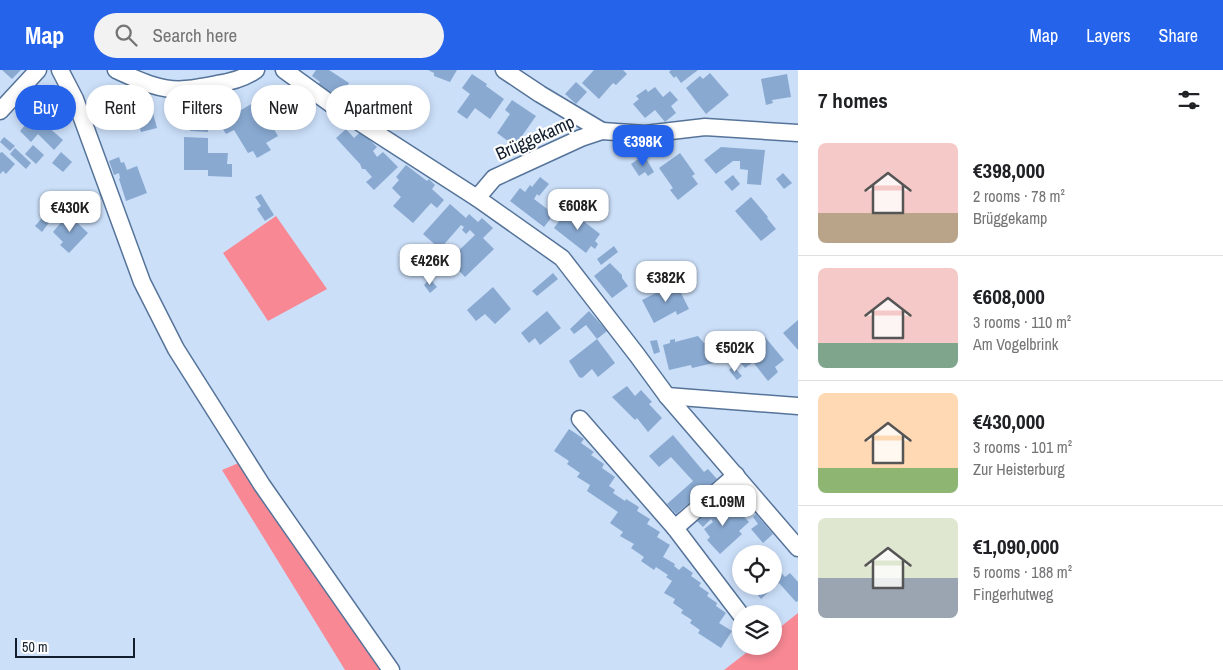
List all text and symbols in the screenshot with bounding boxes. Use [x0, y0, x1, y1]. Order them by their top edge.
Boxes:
search box [94, 13, 444, 58]
text: Map [25, 19, 64, 51]
icon: search [112, 21, 140, 49]
text: Search here [152, 22, 237, 48]
text: Map [1030, 23, 1058, 48]
text: Layers [1086, 23, 1131, 48]
text: Share [1159, 23, 1198, 48]
chip: Buy [15, 85, 76, 130]
chip: Rent [86, 85, 154, 130]
chip: Filters [164, 85, 241, 130]
chip: New [251, 85, 316, 130]
chip: Apartment [326, 85, 430, 130]
text: 7 homes [818, 86, 888, 115]
icon: filters [1175, 86, 1203, 114]
street label: Brüggekamp [491, 109, 578, 166]
pin: €398K [608, 124, 678, 167]
text: €398K [624, 130, 662, 152]
text: €398,000 [973, 156, 1045, 185]
icon: home [858, 163, 918, 223]
text: 2 rooms · 78 m² [973, 185, 1065, 207]
pin: €608K [543, 189, 613, 231]
pin: €430K [35, 190, 105, 233]
text: €608K [559, 194, 597, 216]
text: €430K [51, 196, 89, 218]
text: Brüggekamp [973, 207, 1047, 229]
pin: €426K [395, 244, 465, 286]
text: €426K [411, 249, 449, 271]
pin: €382K [631, 260, 701, 303]
text: €382K [647, 266, 685, 288]
text: €608,000 [973, 282, 1045, 311]
icon: home [858, 288, 918, 348]
text: 3 rooms · 110 m² [973, 311, 1071, 333]
pin: €502K [700, 330, 770, 373]
text: Am Vogelbrink [973, 333, 1058, 355]
text: €502K [716, 336, 754, 358]
text: €430,000 [973, 407, 1045, 436]
icon: home [858, 413, 918, 473]
text: 3 rooms · 101 m² [973, 436, 1072, 458]
text: Zur Heisterburg [973, 458, 1065, 480]
pin: €1.09M [682, 484, 764, 527]
text: €1.09M [701, 490, 745, 512]
text: €1,090,000 [973, 532, 1059, 561]
icon: home [858, 538, 918, 598]
map controls [732, 545, 782, 655]
button: locate [732, 545, 782, 595]
text: 5 rooms · 188 m² [973, 561, 1072, 583]
text: Fingerhutweg [973, 583, 1053, 605]
button: layers [732, 605, 782, 655]
scale bar [15, 635, 135, 658]
text: 50 m [22, 638, 48, 656]

